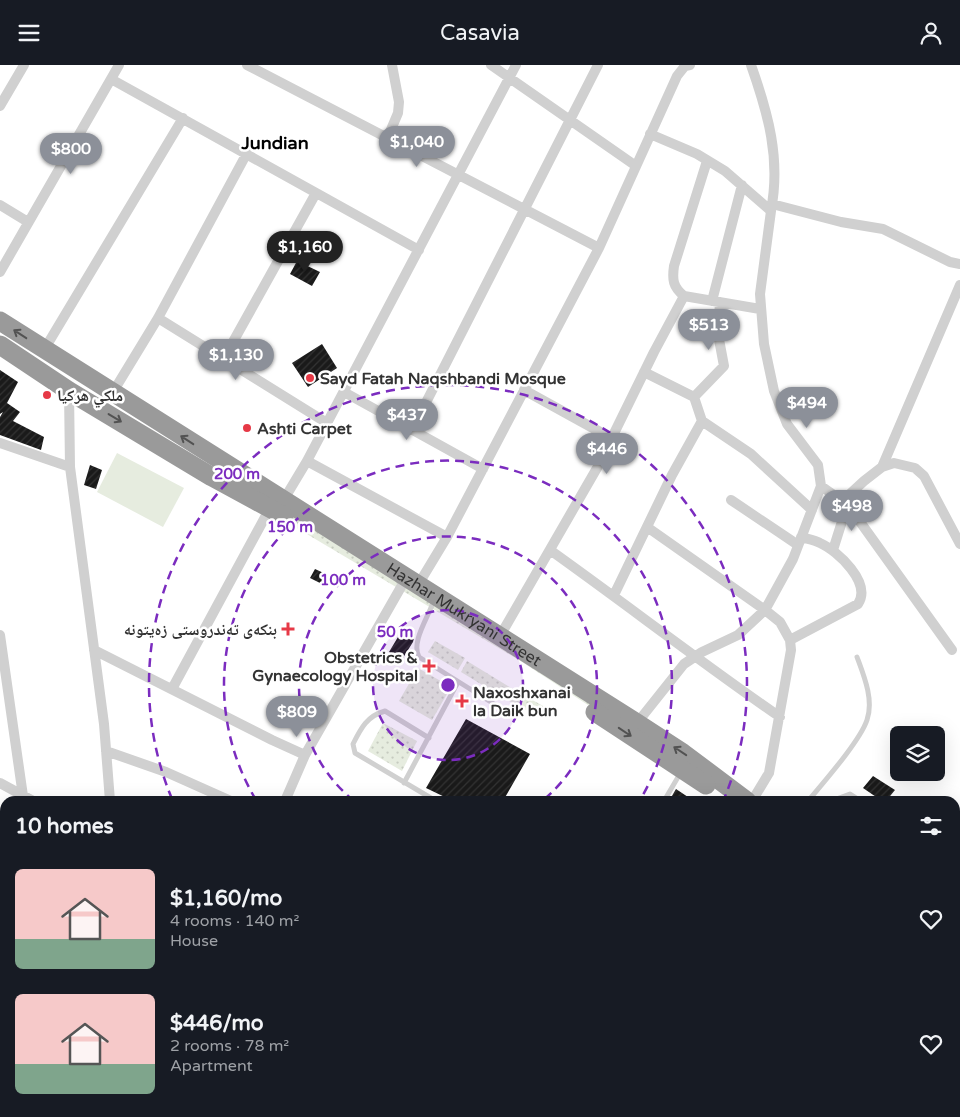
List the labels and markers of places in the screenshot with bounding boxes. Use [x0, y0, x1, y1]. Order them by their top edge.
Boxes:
pin: $1,040 [376, 126, 458, 168]
pin: $800 [41, 133, 101, 175]
pin: $1,160 [264, 231, 346, 273]
pin: $513 [679, 309, 739, 351]
pin: $1,130 [195, 339, 277, 381]
place label: Sayd Fatah Naqshbandi Mosque [320, 369, 566, 389]
marker: Sayd Fatah Naqshbandi Mosque [304, 372, 316, 384]
place label: ملكي هركيا [57, 386, 123, 408]
pin: $494 [777, 387, 837, 429]
marker: ملكي هركيا [41, 389, 53, 401]
pin: $437 [377, 399, 437, 441]
place label: Ashti Carpet [257, 419, 353, 439]
marker: Ashti Carpet [241, 422, 253, 434]
pin: $446 [577, 433, 637, 475]
pin: $498 [822, 489, 882, 532]
place label: بنکەی تەندروستی زەیتونە [124, 620, 277, 640]
marker: بنکەی تەندروستی زەیتونە [281, 622, 295, 636]
place label: Obstetrics & Gynaecology Hospital [252, 648, 418, 686]
marker: Obstetrics & Gynaecology Hospital [422, 659, 436, 673]
centre of rings [439, 676, 457, 694]
place label: Naxoshxanai la Daik bun [473, 683, 571, 721]
marker: Naxoshxanai la Daik bun [455, 694, 469, 708]
pin: $809 [267, 695, 327, 738]

